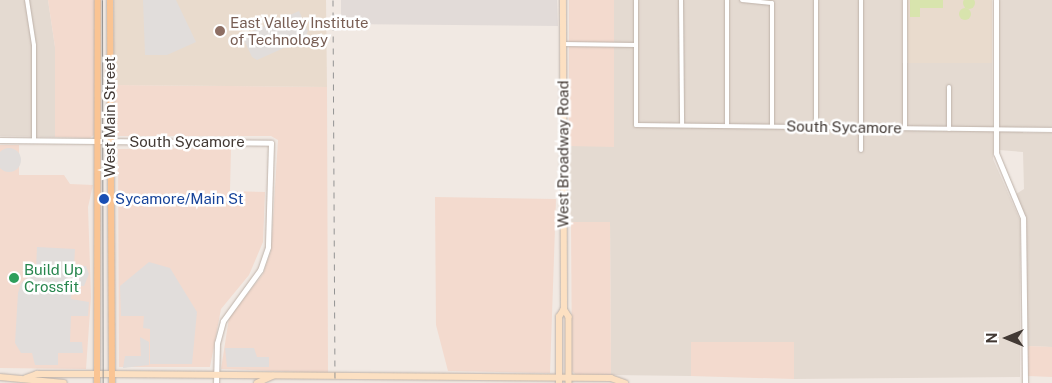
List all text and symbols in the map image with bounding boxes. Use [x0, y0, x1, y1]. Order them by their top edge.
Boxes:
place label: East Valley Institute of Technology [230, 13, 369, 48]
marker: East Valley Institute of Technology [214, 25, 226, 37]
street label: West Main Street [101, 57, 119, 177]
street label: West Broadway Road [554, 80, 572, 228]
street label: South Sycamore [786, 117, 902, 137]
street label: South Sycamore [129, 133, 245, 151]
place label: Sycamore/Main St [115, 190, 244, 208]
marker: Sycamore/Main St [97, 192, 111, 206]
place label: Build Up Crossfit [24, 260, 83, 295]
marker: Build Up Crossfit [8, 272, 20, 284]
north arrow [982, 313, 1032, 363]
text: N [984, 333, 1000, 343]

